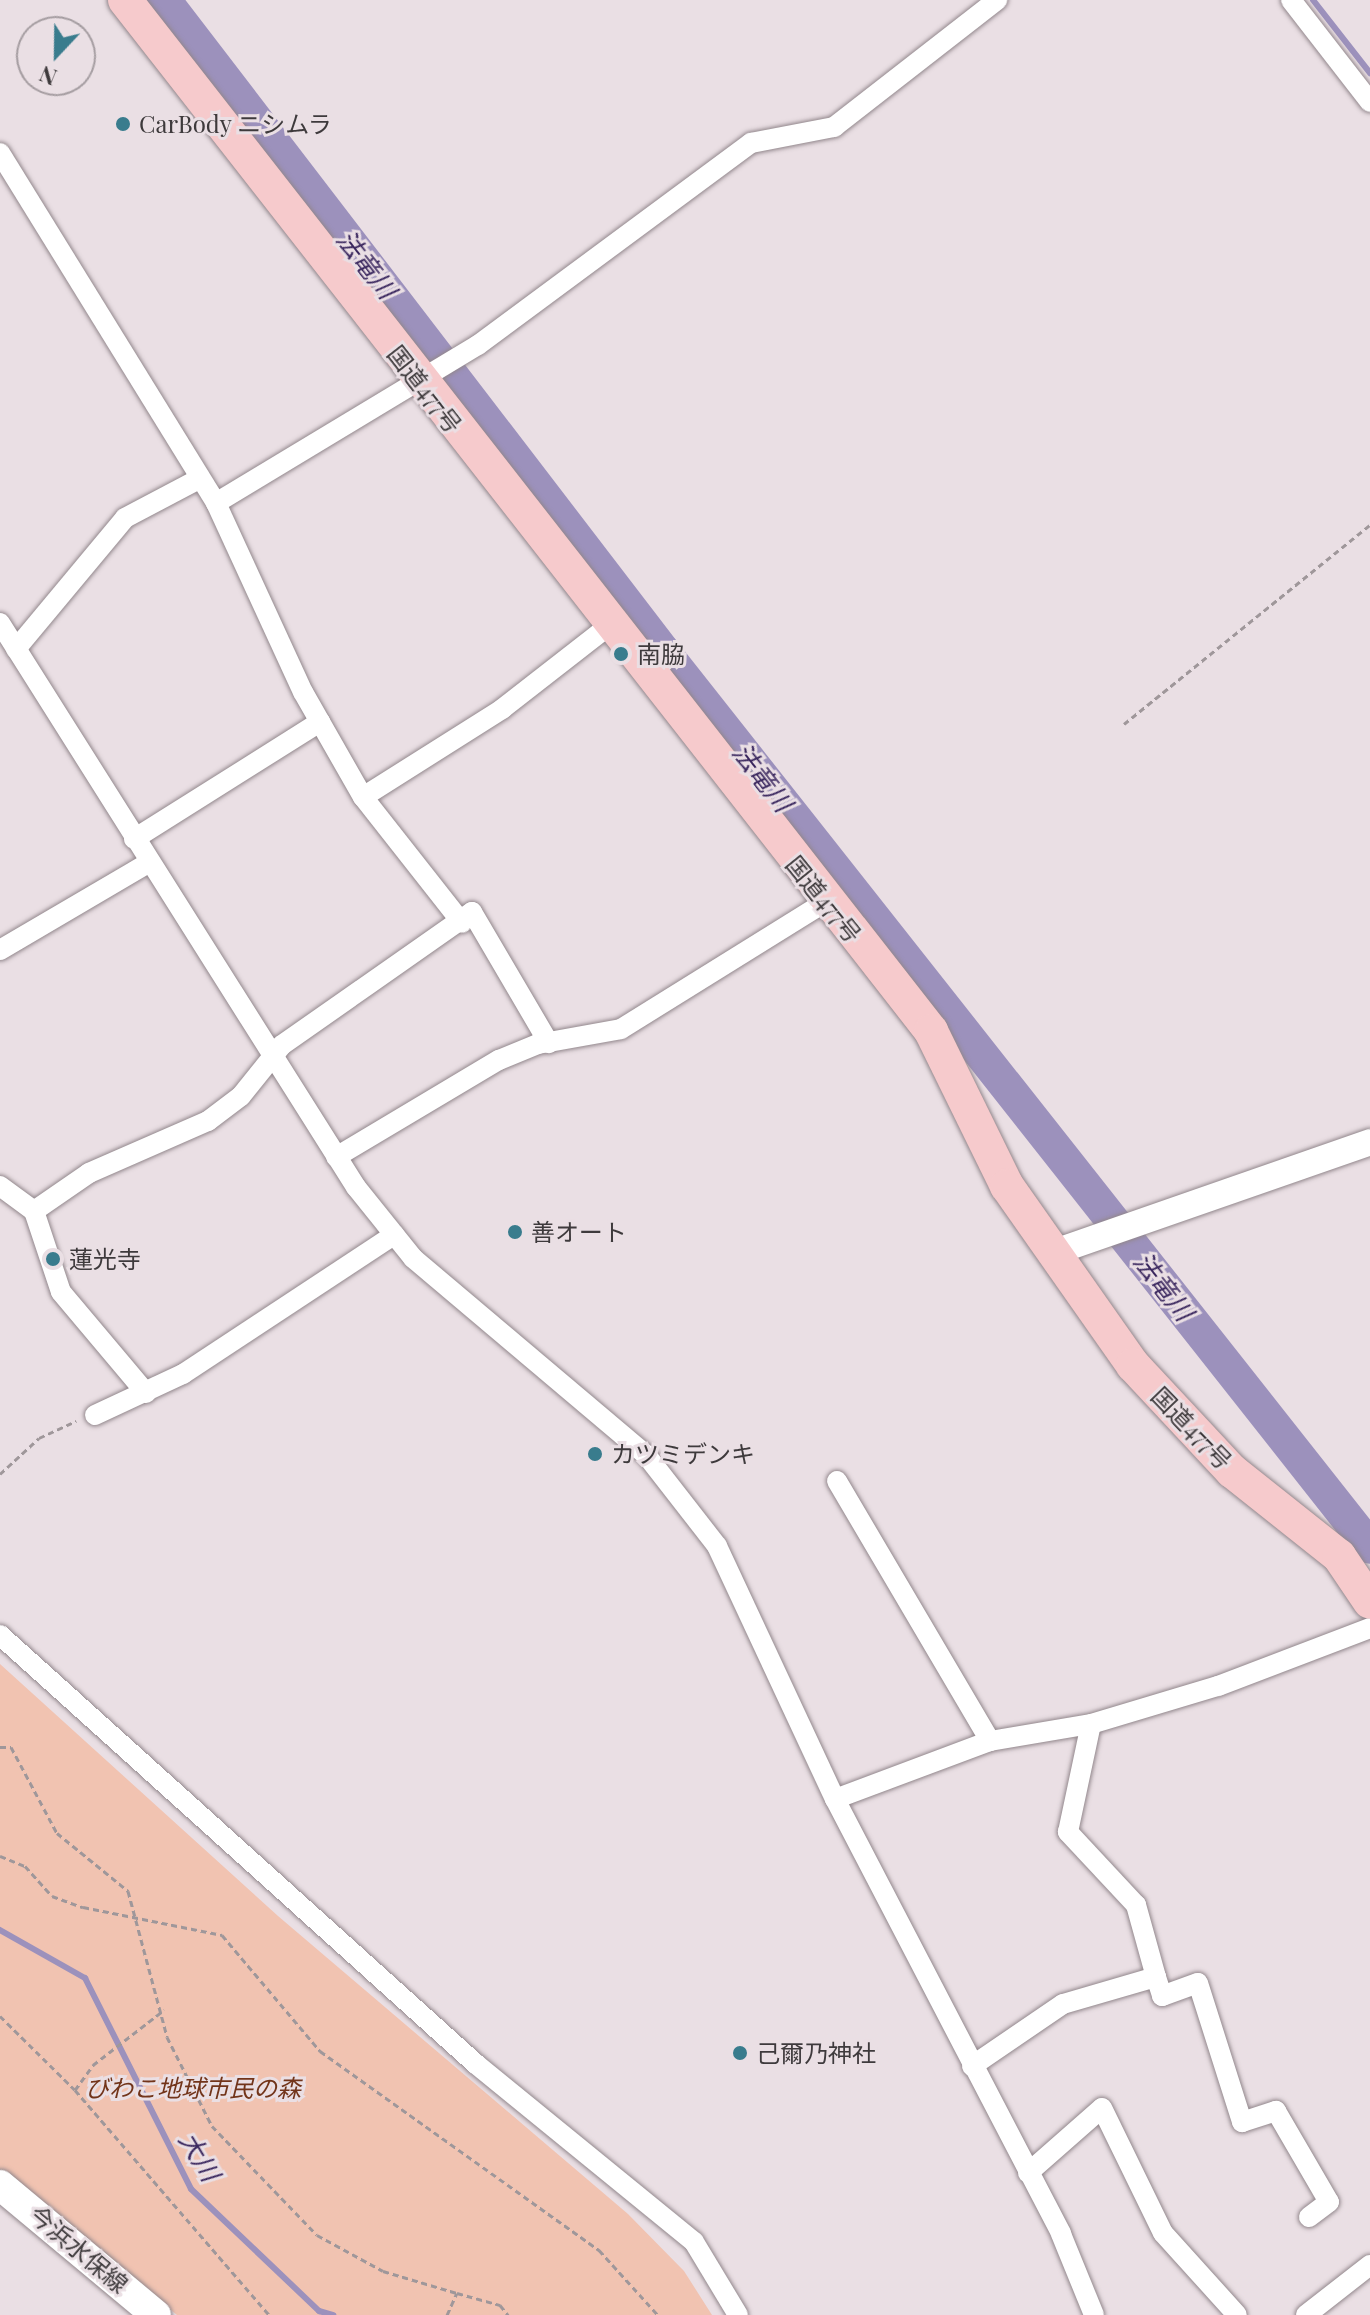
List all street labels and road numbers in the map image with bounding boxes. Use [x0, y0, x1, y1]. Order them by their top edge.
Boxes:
street label: 国道477号 [382, 340, 468, 438]
street label: 国道477号 [780, 850, 868, 948]
street label: 国道477号 [1146, 1381, 1238, 1475]
street label: 今浜水保線 [24, 2199, 134, 2299]

